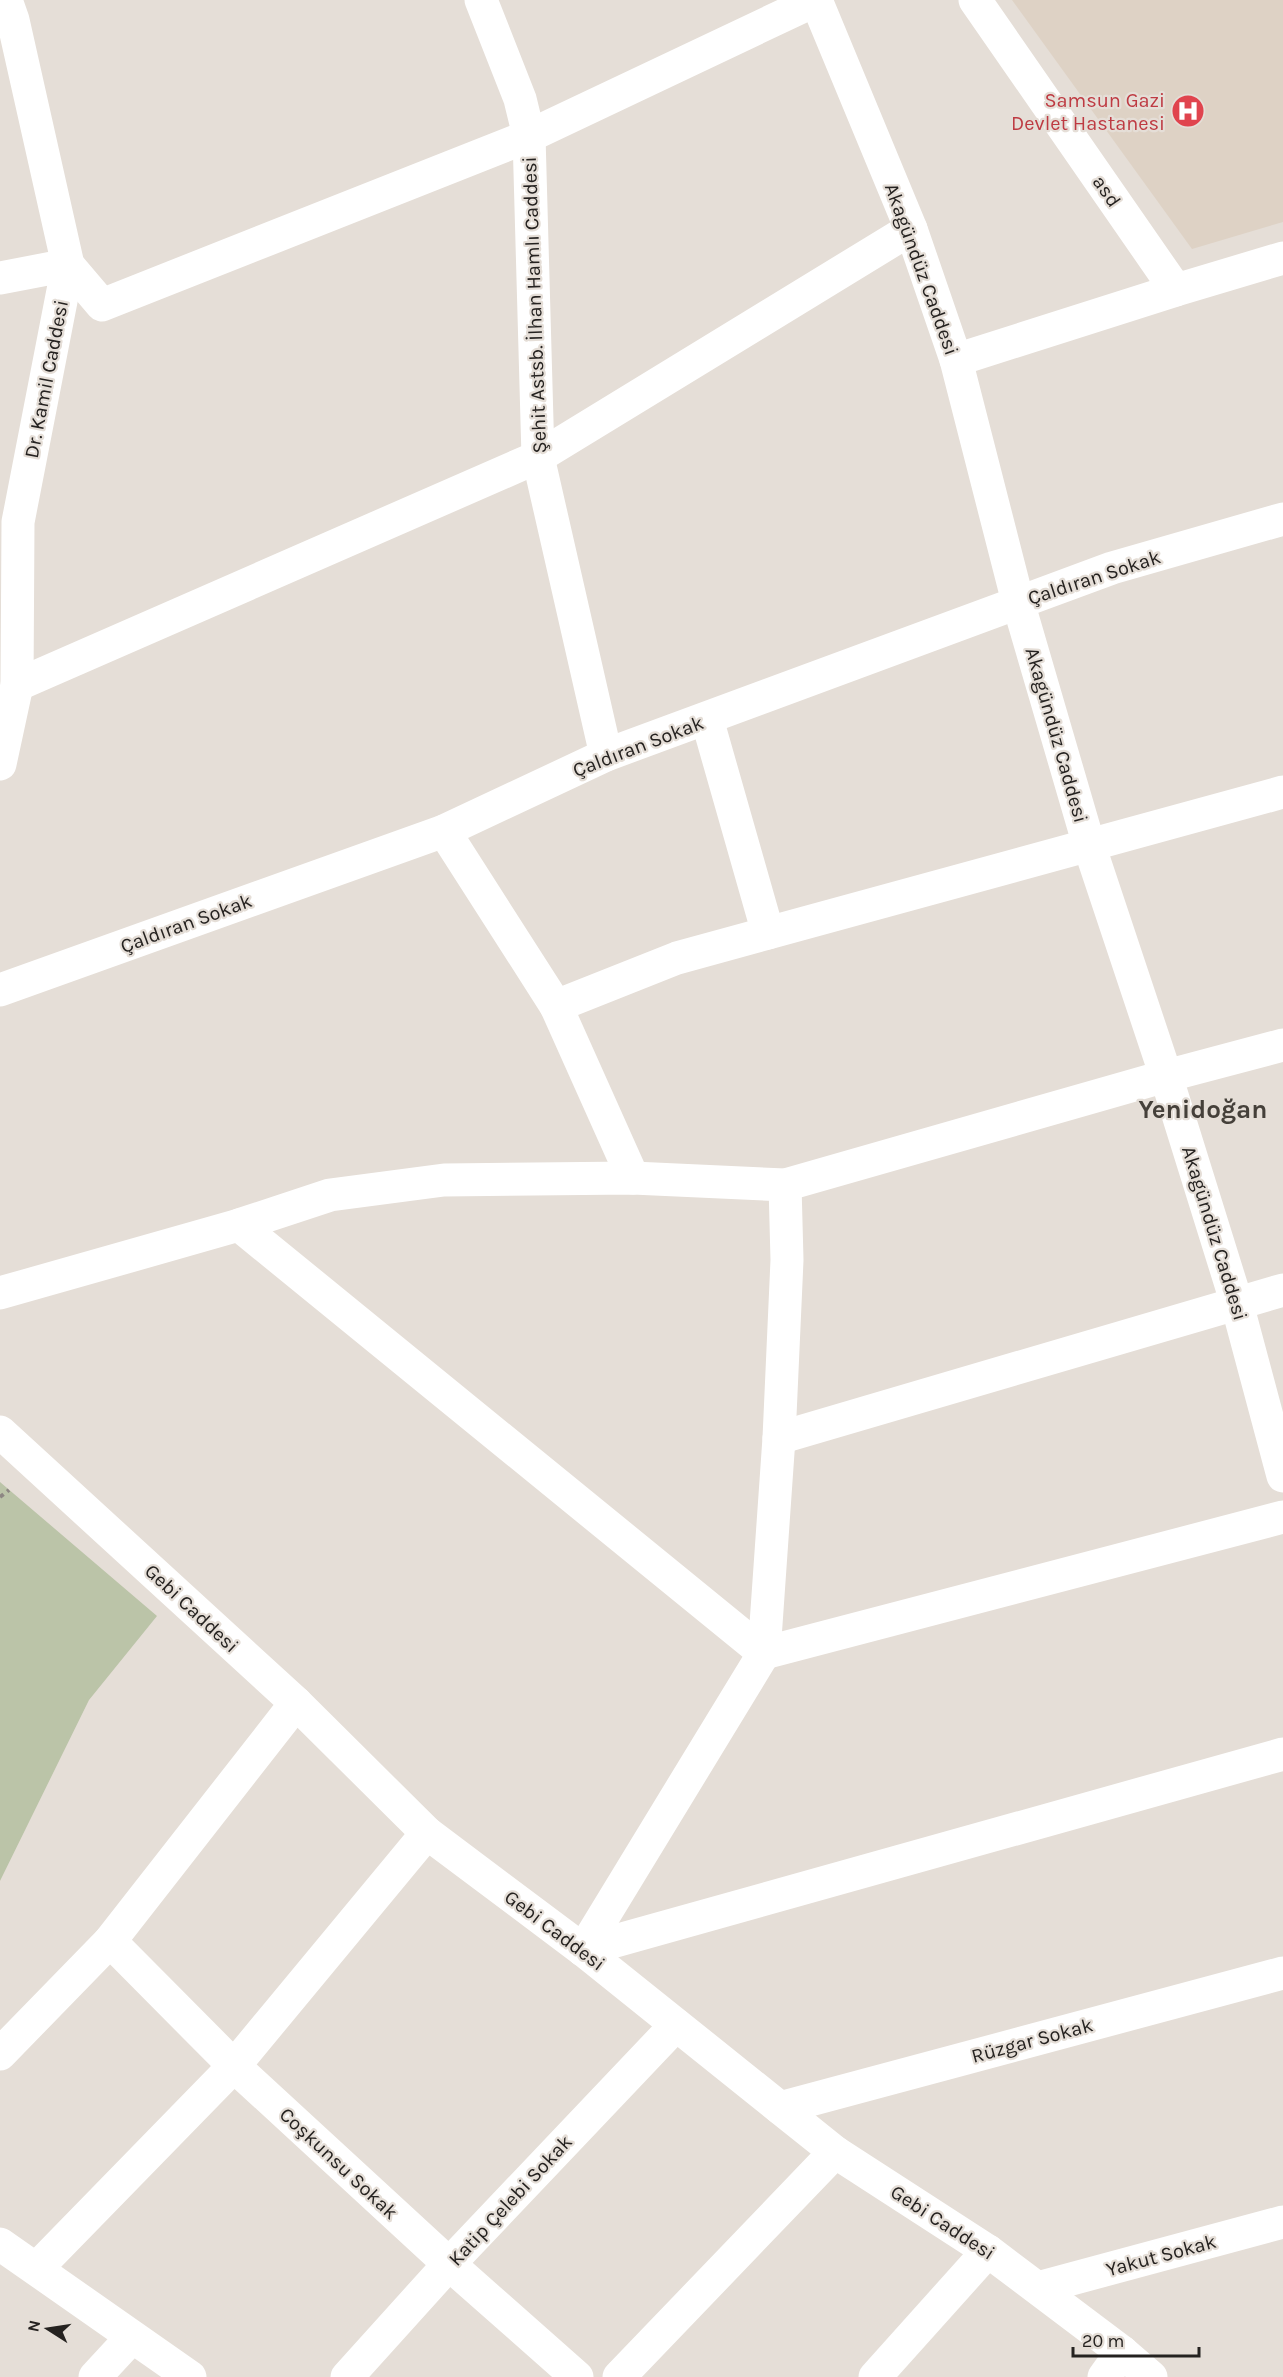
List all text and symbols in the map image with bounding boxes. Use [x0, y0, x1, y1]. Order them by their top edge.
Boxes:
place label: Samsun Gazi Devlet Hastanesi [1011, 89, 1165, 135]
hospital icon: Samsun Gazi Devlet Hastanesi [1170, 93, 1206, 129]
street label: Şehit Astsb. İlhan Hamlı Caddesi [518, 156, 551, 454]
street label: asd [1088, 171, 1126, 212]
street label: Akagündüz Caddesi [880, 180, 963, 358]
street label: Dr. Kamil Caddesi [20, 298, 73, 460]
street label: Çaldıran Sokak [1025, 545, 1163, 610]
street label: Akagündüz Caddesi [1020, 645, 1093, 825]
street label: Çaldıran Sokak [569, 711, 707, 782]
street label: Çaldıran Sokak [117, 889, 255, 958]
district label: Yenidoğan [1139, 1094, 1267, 1125]
street label: Akagündüz Caddesi [1177, 1143, 1252, 1323]
street label: Gebi Caddesi [140, 1559, 243, 1657]
street label: Gebi Caddesi [500, 1885, 609, 1976]
street label: Rüzgar Sokak [969, 2013, 1095, 2068]
street label: Coşkunsu Sokak [275, 2103, 402, 2224]
street label: Katip Çelebi Sokak [444, 2130, 577, 2271]
street label: Gebi Caddesi [886, 2180, 999, 2265]
street label: Yakut Sokak [1104, 2230, 1219, 2281]
north arrow [18, 2299, 78, 2359]
text: N [23, 2318, 44, 2334]
scale bar [1073, 2320, 1199, 2358]
text: 20 m [1082, 2330, 1124, 2352]

